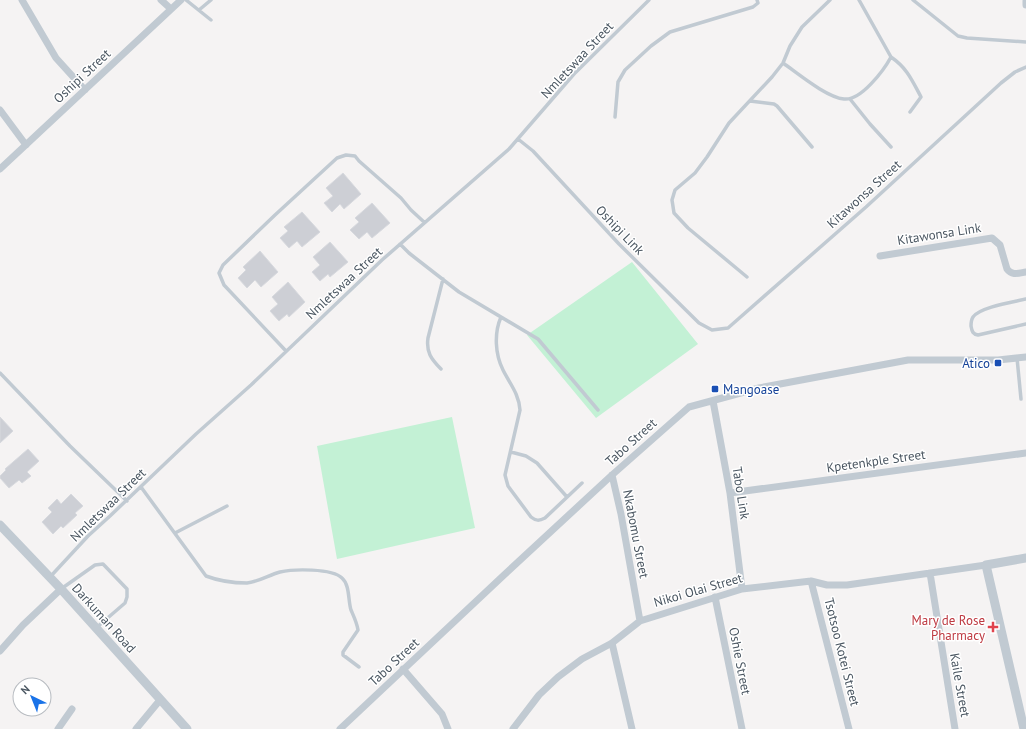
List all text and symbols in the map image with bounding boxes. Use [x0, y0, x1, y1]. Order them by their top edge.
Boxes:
street label: Nmletswaa Street [537, 18, 617, 102]
street label: Oshipi Street [50, 45, 115, 107]
street label: Kitawonsa Street [823, 156, 905, 232]
street label: Oshipi Link [592, 202, 648, 259]
street label: Kitawonsa Link [896, 219, 983, 249]
street label: Nmletswaa Street [302, 243, 386, 323]
place label: Atico [962, 355, 990, 372]
marker: Atico [993, 358, 1003, 368]
place label: Mangoase [723, 381, 779, 398]
marker: Mangoase [710, 384, 720, 394]
street label: Tabo Street [602, 414, 661, 469]
street label: Kpetenkple Street [826, 446, 927, 476]
street label: Nmletswaa Street [67, 464, 150, 545]
street label: Tabo Link [728, 465, 754, 521]
street label: Nkabomu Street [619, 488, 653, 580]
street label: Nikoi Olai Street [652, 569, 745, 611]
street label: Darkuman Road [68, 580, 140, 656]
street label: Tsotsoo Kotei Street [820, 596, 864, 708]
place label: Mary de Rose Pharmacy [912, 612, 985, 644]
marker: Mary de Rose Pharmacy [988, 622, 998, 632]
street label: Oshie Street [725, 626, 755, 697]
street label: Tabo Street [365, 634, 423, 690]
street label: Kaile Street [946, 652, 974, 719]
north arrow [12, 677, 52, 717]
text: N [18, 682, 33, 697]

